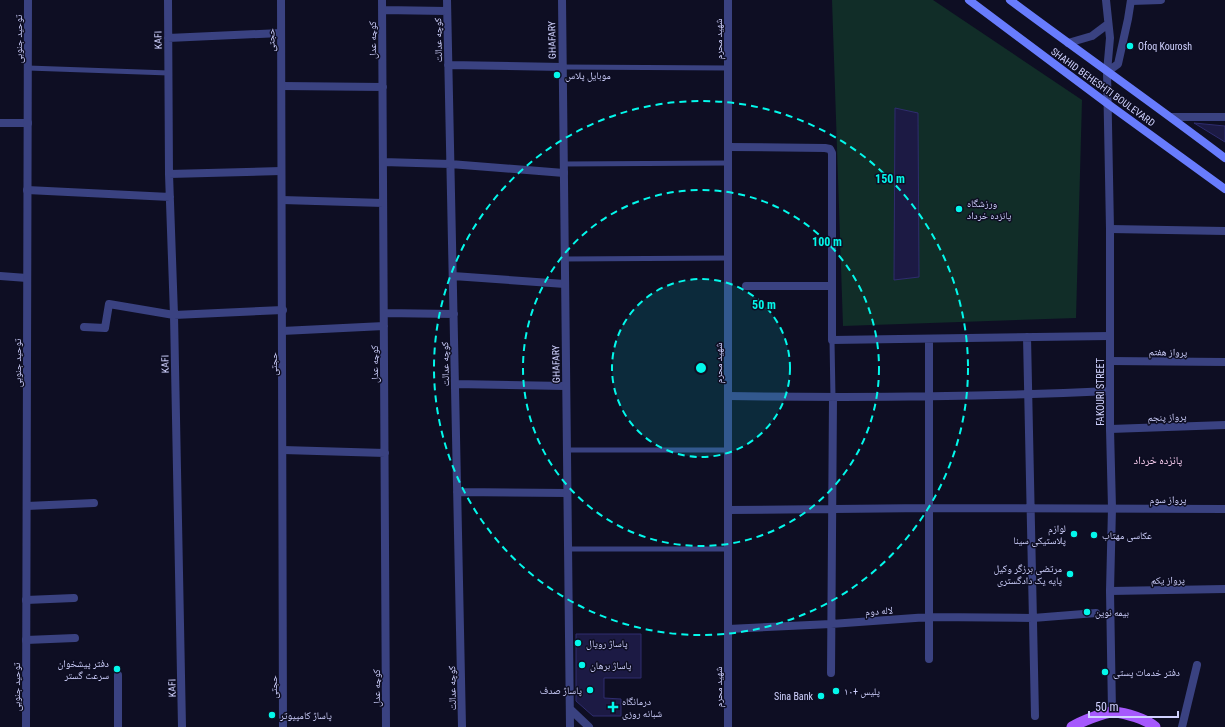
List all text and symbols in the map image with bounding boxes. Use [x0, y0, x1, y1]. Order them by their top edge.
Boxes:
street label: توحید جنوبی [13, 15, 25, 63]
street label: کوچه عدالت [432, 18, 445, 62]
street label: شهید محرم [713, 18, 726, 60]
street label: GHAFARY [546, 20, 558, 59]
street label: کوچه عدل [367, 21, 379, 59]
street label: حجتی [265, 28, 278, 52]
street label: KAFI [152, 31, 164, 49]
marker: Ofoq Kourosh [1125, 41, 1135, 51]
place label: Ofoq Kourosh [1138, 41, 1192, 52]
street label: SHAHID BEHESHTI BOULEVARD [1049, 46, 1157, 129]
marker: موبایل پلاس [552, 70, 562, 80]
place label: موبایل پلاس [565, 70, 611, 82]
text: 150 m [875, 172, 905, 186]
place label: ورزشگاه پانزده خرداد [967, 198, 1011, 222]
marker: ورزشگاه پانزده خرداد [954, 204, 964, 214]
text: 100 m [812, 235, 842, 249]
text: 50 m [752, 298, 776, 312]
street label: توحید جنوبی [12, 339, 24, 387]
street label: کوچه عدالت [439, 342, 452, 386]
street label: شهید محرم [713, 342, 726, 384]
street label: GHAFARY [550, 344, 562, 383]
street label: کوچه عدل [369, 345, 381, 383]
street label: پرواز هفتم [1149, 346, 1187, 360]
street label: حجتی [268, 352, 280, 376]
street label: KAFI [159, 355, 171, 373]
street label: FAKOURI STREET [1095, 358, 1106, 426]
centre of rings [694, 361, 708, 375]
street label: پرواز پنجم [1147, 411, 1187, 425]
district label: پانزده خرداد [1134, 454, 1183, 467]
street label: پرواز سوم [1150, 494, 1186, 507]
place label: لوازم پلاستیکی سینا [1013, 523, 1066, 547]
marker: لوازم پلاستیکی سینا [1069, 529, 1079, 539]
marker: عکاسی مهتاب [1089, 530, 1099, 540]
place label: عکاسی مهتاب [1102, 530, 1152, 542]
place label: مرتضی برزگر وکیل پایه یک دادگستری [994, 563, 1062, 587]
marker: مرتضی برزگر وکیل پایه یک دادگستری [1065, 569, 1075, 579]
street label: پرواز یکم [1151, 574, 1185, 588]
street label: لاله دوم [865, 605, 893, 619]
marker: بیمه نوین [1082, 607, 1092, 617]
place label: بیمه نوین [1095, 607, 1129, 619]
marker: پاساژ رویال [573, 638, 583, 648]
place label: پاساژ رویال [586, 638, 628, 650]
place label: دفتر پیشخوان سرعت گستر [57, 658, 109, 681]
marker: پاساژ برهان [577, 660, 587, 670]
place label: پاساژ برهان [590, 660, 632, 672]
street label: توحید جنوبی [11, 663, 23, 711]
marker: دفتر پیشخوان سرعت گستر [112, 664, 122, 674]
street label: کوچه عدالت [446, 666, 459, 710]
street label: شهید محرم [713, 666, 726, 708]
marker: دفتر خدمات پستی [1100, 667, 1110, 677]
place label: دفتر خدمات پستی [1113, 667, 1180, 679]
street label: کوچه عدل [371, 669, 383, 707]
street label: حجتی [268, 675, 280, 699]
street label: KAFI [166, 679, 178, 697]
place label: پاساژ صدف [540, 685, 582, 697]
marker: پاساژ صدف [585, 685, 595, 695]
marker: پلیس +۱۰ [831, 686, 841, 696]
place label: پلیس +۱۰ [844, 686, 880, 698]
place label: Sina Bank [774, 691, 813, 702]
marker: Sina Bank [816, 691, 826, 701]
scale bar [1089, 693, 1178, 719]
place label: درمانگاه شبانه روزی [622, 696, 663, 720]
text: 50 m [1095, 700, 1119, 714]
marker: درمانگاه شبانه روزی [607, 701, 619, 713]
marker: پاساژ کامپیوتر [267, 710, 277, 720]
place label: پاساژ کامپیوتر [279, 710, 332, 722]

